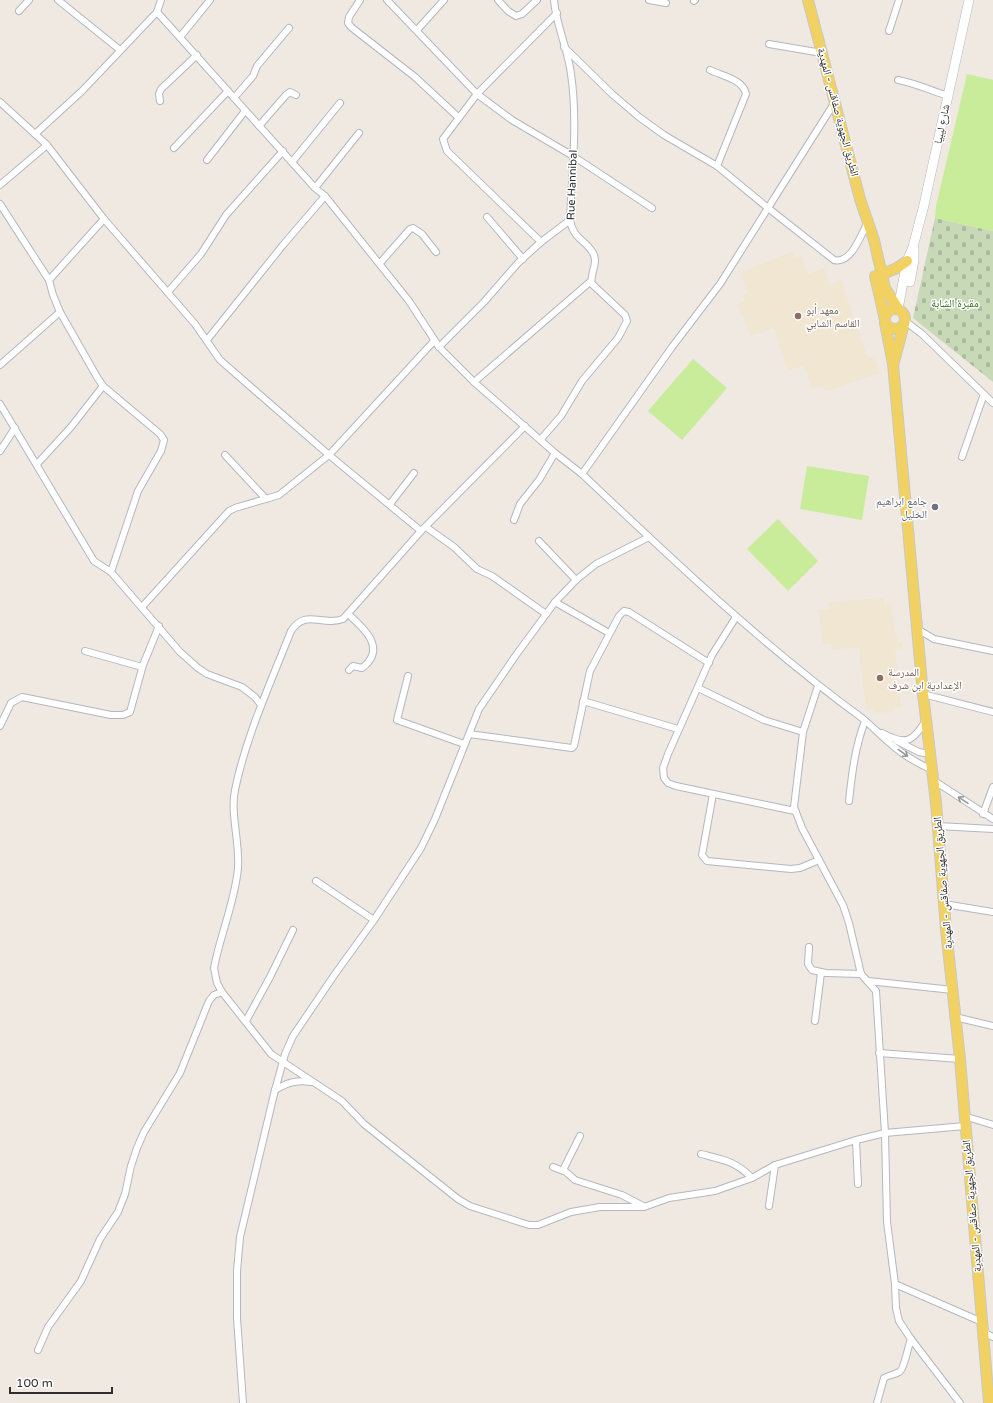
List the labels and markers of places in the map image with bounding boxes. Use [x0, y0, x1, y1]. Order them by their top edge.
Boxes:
place label: معهد أبو القاسم الشابي [806, 303, 860, 331]
marker: معهد أبو القاسم الشابي [793, 311, 803, 321]
place label: جامع ابراهيم الخليل [876, 495, 927, 521]
marker: جامع ابراهيم الخليل [930, 502, 940, 512]
place label: المدرسة الإعدادية ابن شرف [888, 666, 962, 692]
marker: المدرسة الإعدادية ابن شرف [875, 673, 885, 683]

